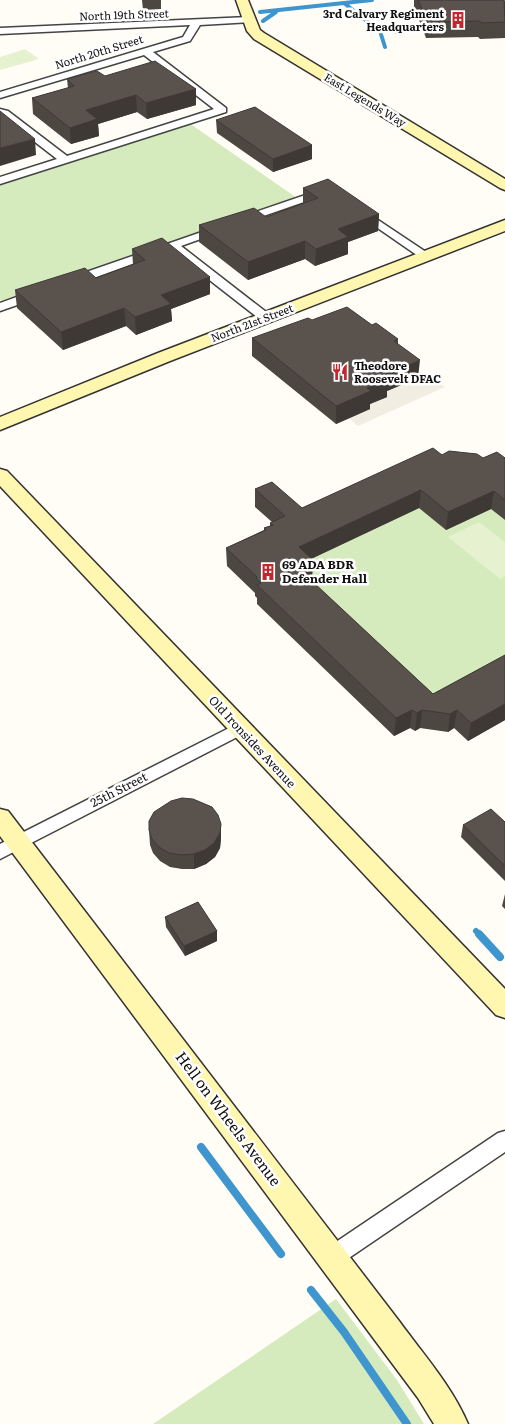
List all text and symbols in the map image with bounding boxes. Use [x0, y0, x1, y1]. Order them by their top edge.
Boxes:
street label: North 19th Street [79, 4, 170, 24]
place label: 3rd Calvary Regiment Headquarters [323, 5, 444, 34]
building icon: 3rd Calvary Regiment Headquarters [448, 10, 468, 30]
street label: North 20th Street [53, 30, 145, 72]
street label: East Legends Way [321, 68, 410, 130]
street label: North 21st Street [208, 299, 296, 345]
place label: Theodore Roosevelt DFAC [354, 357, 441, 386]
restaurant icon: Theodore Roosevelt DFAC [330, 362, 350, 382]
place label: 69 ADA BDR Defender Hall [282, 555, 368, 587]
building icon: 69 ADA BDR Defender Hall [258, 562, 278, 582]
street label: Old Ironsides Avenue [205, 691, 300, 792]
street label: 25th Street [87, 767, 150, 811]
street label: Hell on Wheels Avenue [171, 1046, 288, 1191]

